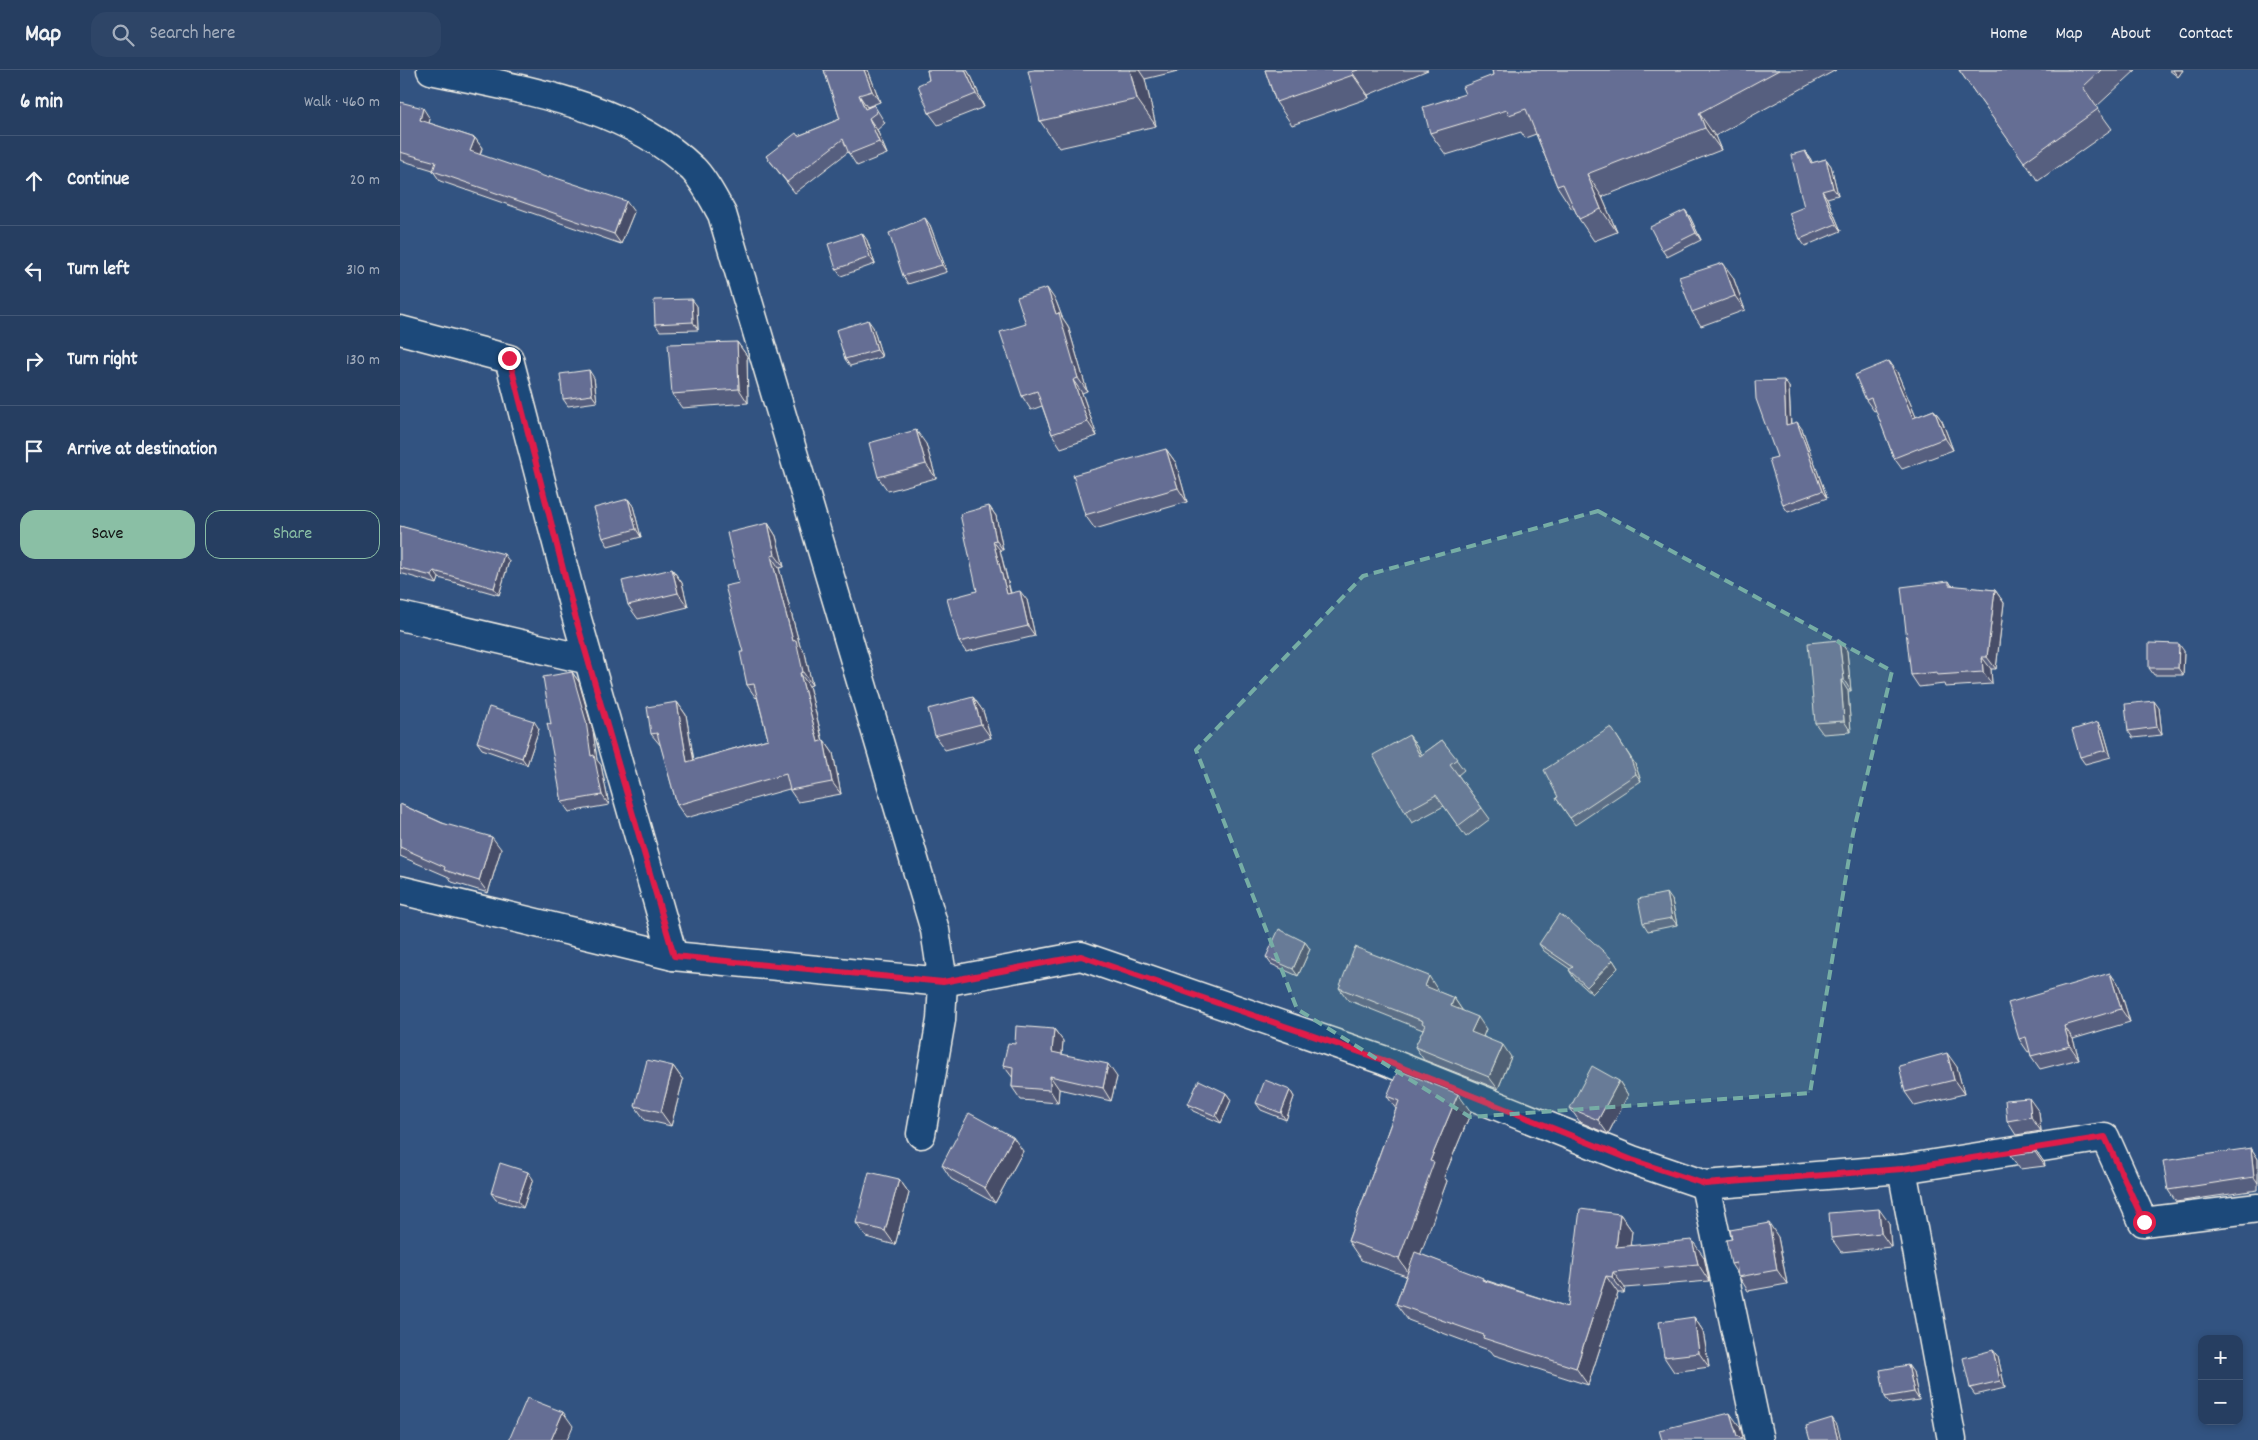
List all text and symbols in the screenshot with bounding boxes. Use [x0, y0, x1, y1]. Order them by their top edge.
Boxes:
search box [91, 12, 441, 57]
text: Map [25, 18, 61, 52]
icon: search [109, 21, 137, 49]
text: Search here [149, 21, 235, 48]
text: Home [1990, 22, 2027, 47]
text: Map [2055, 22, 2083, 47]
text: About [2111, 22, 2151, 47]
text: Contact [2179, 22, 2233, 47]
text: 6 min [20, 88, 63, 118]
text: Walk · 460 m [304, 91, 380, 114]
icon: ahead [20, 167, 48, 195]
text: Continue [67, 167, 129, 194]
text: 20 m [350, 169, 380, 192]
icon: left [20, 257, 48, 285]
text: Turn left [67, 257, 130, 284]
text: 310 m [346, 259, 380, 282]
icon: right [20, 347, 48, 375]
text: Turn right [67, 347, 138, 374]
route end [498, 347, 521, 370]
text: 130 m [346, 349, 380, 372]
icon: arrive [20, 437, 48, 465]
text: Arrive at destination [67, 437, 217, 464]
button: Save [20, 510, 195, 559]
button: Share [205, 510, 380, 559]
route start [2133, 1211, 2156, 1234]
map controls [2198, 1335, 2243, 1425]
button: + [2198, 1335, 2243, 1380]
button: − [2198, 1380, 2243, 1425]

